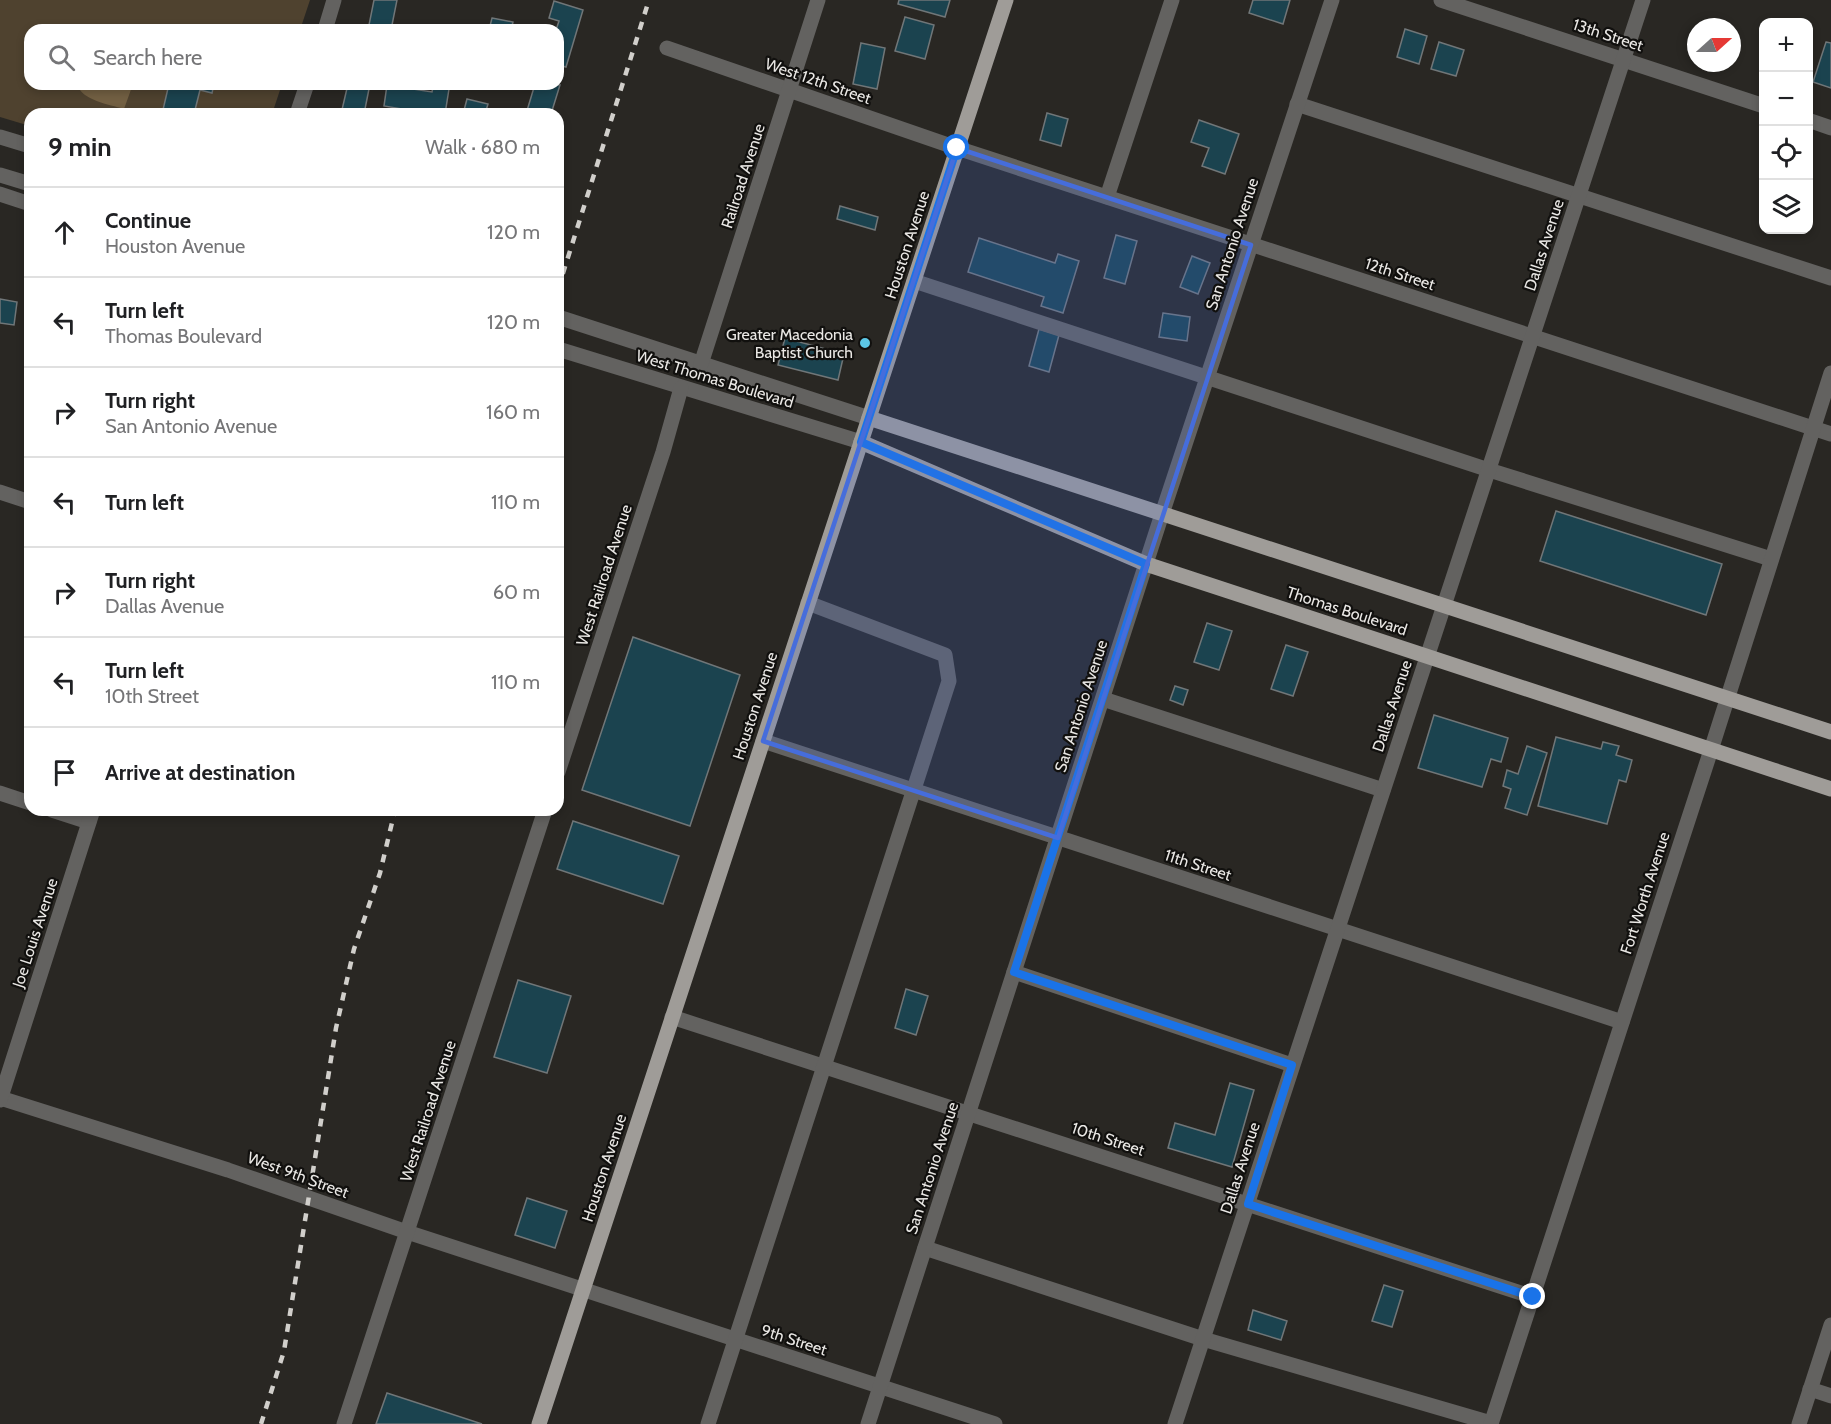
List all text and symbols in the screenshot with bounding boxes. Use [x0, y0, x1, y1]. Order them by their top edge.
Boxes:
street label: 13th Street [1571, 15, 1646, 55]
north arrow [1687, 18, 1741, 72]
map controls [1759, 18, 1813, 234]
button: + [1759, 18, 1813, 72]
search box [24, 24, 564, 90]
icon: search [45, 41, 78, 74]
text: Search here [93, 44, 202, 71]
street label: West 12th Street [763, 54, 874, 108]
button: − [1759, 72, 1813, 126]
street label: Railroad Avenue [717, 121, 769, 231]
button: locate [1759, 126, 1813, 180]
text: 9 min [48, 131, 112, 163]
route start [943, 134, 969, 160]
text: Walk · 680 m [425, 135, 540, 159]
street label: San Antonio Avenue [1202, 176, 1262, 312]
button: layers [1759, 180, 1813, 234]
street label: Houston Avenue [881, 189, 933, 301]
street label: Dallas Avenue [1520, 197, 1568, 293]
text: Continue [105, 207, 191, 234]
icon: ahead [48, 216, 81, 249]
text: 120 m [487, 220, 540, 244]
text: Houston Avenue [105, 234, 245, 258]
street label: 12th Street [1363, 254, 1438, 294]
text: Turn left [105, 297, 184, 324]
icon: left [48, 306, 81, 339]
text: 120 m [487, 310, 540, 334]
text: Thomas Boulevard [105, 324, 262, 348]
place label: Greater Macedonia Baptist Church [726, 325, 853, 362]
marker: Greater Macedonia Baptist Church [858, 336, 872, 350]
street label: West Thomas Boulevard [634, 346, 796, 412]
text: Turn right [105, 387, 195, 414]
icon: right [48, 396, 81, 429]
text: 160 m [486, 400, 540, 424]
text: San Antonio Avenue [105, 414, 277, 438]
icon: left [48, 486, 81, 519]
text: Turn left [105, 489, 184, 516]
text: 110 m [491, 490, 540, 514]
street label: West Railroad Avenue [572, 502, 636, 648]
text: Turn right [105, 567, 195, 594]
icon: right [48, 576, 81, 609]
text: 60 m [493, 580, 540, 604]
street label: Thomas Boulevard [1284, 583, 1410, 639]
text: Dallas Avenue [105, 594, 224, 618]
street label: San Antonio Avenue [1051, 638, 1111, 774]
street label: Houston Avenue [729, 650, 781, 762]
text: Turn left [105, 657, 184, 684]
street label: Dallas Avenue [1368, 658, 1416, 754]
icon: left [48, 666, 81, 699]
text: 110 m [491, 670, 540, 694]
text: 10th Street [105, 684, 199, 708]
icon: arrive [48, 756, 81, 789]
text: Arrive at destination [105, 759, 295, 786]
street label: Fort Worth Avenue [1616, 830, 1674, 956]
street label: 11th Street [1162, 845, 1234, 885]
street label: Joe Louis Avenue [8, 876, 62, 991]
street label: West Railroad Avenue [396, 1038, 460, 1184]
street label: San Antonio Avenue [902, 1100, 962, 1236]
street label: Houston Avenue [578, 1112, 630, 1224]
street label: 10th Street [1069, 1118, 1147, 1160]
street label: Dallas Avenue [1216, 1120, 1264, 1216]
street label: West 9th Street [245, 1148, 352, 1202]
route end [1519, 1283, 1545, 1309]
street label: 9th Street [759, 1320, 830, 1360]

